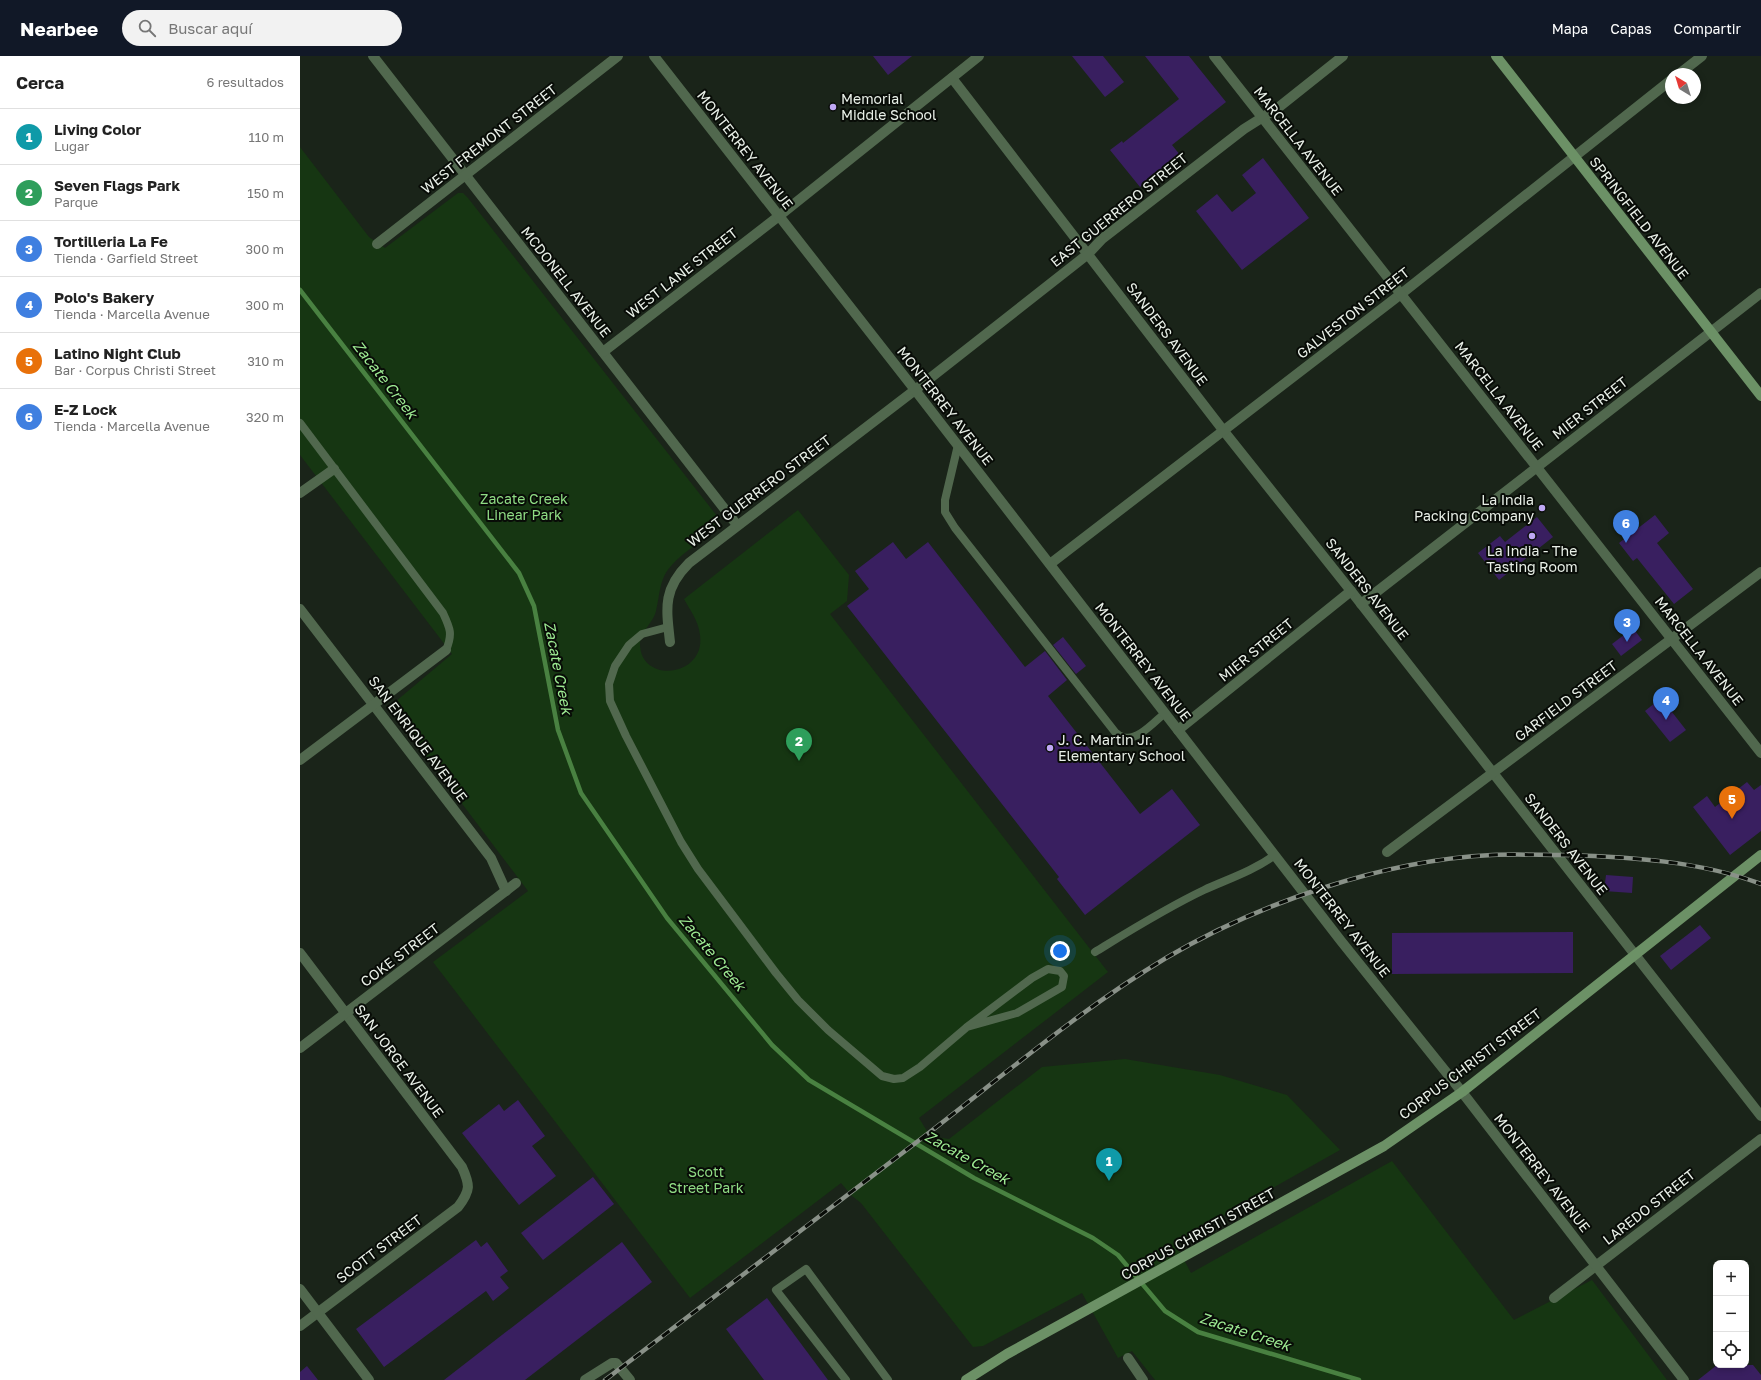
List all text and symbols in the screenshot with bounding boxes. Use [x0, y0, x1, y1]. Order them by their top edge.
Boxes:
search box [122, 10, 402, 46]
text: Nearbee [20, 17, 98, 40]
icon: search [136, 17, 158, 39]
text: Buscar aquí [168, 19, 252, 37]
text: Mapa [1552, 20, 1588, 37]
text: Capas [1610, 20, 1652, 37]
text: Compartir [1674, 20, 1741, 37]
north arrow [1665, 68, 1701, 104]
text: Cerca [16, 72, 64, 93]
text: 6 resultados [207, 74, 284, 90]
street label: WEST FREMONT STREET [417, 80, 560, 197]
street label: MARCELLA AVENUE [1251, 83, 1346, 199]
street label: MONTERREY AVENUE [694, 87, 797, 212]
place label: Memorial Middle School [841, 90, 936, 123]
marker: Memorial Middle School [828, 102, 838, 112]
text: Living Color [54, 120, 141, 138]
text: 1 [26, 129, 32, 145]
text: 110 m [249, 129, 284, 145]
text: Lugar [54, 138, 89, 154]
street label: EAST GUERRERO STREET [1047, 149, 1191, 270]
street label: SPRINGFIELD AVENUE [1586, 153, 1692, 282]
text: Seven Flags Park [54, 176, 180, 194]
text: 2 [25, 185, 33, 201]
text: 150 m [247, 185, 284, 201]
text: Parque [54, 194, 98, 210]
street label: MCDONELL AVENUE [518, 223, 615, 340]
street label: WEST LANE STREET [623, 224, 741, 321]
text: Tortilleria La Fe [54, 232, 168, 250]
text: 3 [25, 241, 33, 257]
text: 300 m [246, 241, 284, 257]
text: Tienda · Garfield Street [54, 250, 198, 266]
street label: GALVESTON STREET [1293, 263, 1413, 362]
street label: SANDERS AVENUE [1123, 279, 1212, 389]
text: Polo's Bakery [54, 288, 154, 306]
text: 4 [25, 297, 33, 313]
text: 300 m [246, 297, 284, 313]
text: Tienda · Marcella Avenue [54, 306, 210, 322]
water label: Zacate Creek [350, 337, 423, 423]
street label: MARCELLA AVENUE [1452, 338, 1547, 454]
street label: MONTERREY AVENUE [894, 343, 997, 468]
text: Latino Night Club [54, 344, 181, 362]
text: 5 [25, 353, 33, 369]
text: 310 m [247, 353, 284, 369]
text: Bar · Corpus Christi Street [54, 362, 216, 378]
street label: MIER STREET [1549, 373, 1631, 442]
text: E-Z Lock [54, 400, 117, 418]
text: 6 [25, 409, 33, 425]
text: 320 m [246, 409, 284, 425]
text: Tienda · Marcella Avenue [54, 418, 210, 434]
street label: WEST GUERRERO STREET [684, 431, 834, 550]
park label: Zacate Creek Linear Park [480, 490, 568, 523]
place label: La India Packing Company [1414, 491, 1534, 524]
marker: La India Packing Company [1537, 503, 1547, 513]
pin: 6 [1613, 510, 1639, 543]
marker: La India - The Tasting Room [1527, 531, 1537, 541]
street label: SANDERS AVENUE [1322, 534, 1412, 643]
place label: La India - The Tasting Room [1486, 542, 1578, 575]
street label: MARCELLA AVENUE [1652, 593, 1747, 709]
street label: MONTERREY AVENUE [1092, 599, 1195, 724]
pin: 3 [1614, 609, 1640, 642]
street label: MIER STREET [1215, 614, 1297, 685]
water label: Zacate Creek [541, 620, 577, 717]
street label: GARFIELD STREET [1511, 656, 1621, 745]
street label: SAN ENRIQUE AVENUE [365, 672, 471, 805]
pin: 4 [1653, 687, 1679, 720]
pin: 2 [786, 728, 812, 761]
place label: J. C. Martin Jr. Elementary School [1058, 731, 1185, 764]
marker: J. C. Martin Jr. Elementary School [1045, 743, 1055, 753]
pin: 5 [1719, 786, 1745, 819]
street label: SANDERS AVENUE [1521, 789, 1611, 898]
street label: MONTERREY AVENUE [1291, 855, 1394, 980]
water label: Zacate Creek [676, 910, 751, 995]
street label: COKE STREET [357, 919, 443, 990]
your location [1050, 941, 1070, 961]
street label: SAN JORGE AVENUE [351, 1001, 448, 1121]
street label: CORPUS CHRISTI STREET [1395, 1004, 1544, 1123]
street label: MONTERREY AVENUE [1491, 1110, 1594, 1235]
water label: Zacate Creek [922, 1126, 1014, 1189]
pin: 1 [1096, 1148, 1122, 1181]
park label: Scott Street Park [668, 1163, 744, 1196]
street label: LAREDO STREET [1599, 1165, 1698, 1248]
street label: CORPUS CHRISTI STREET [1118, 1184, 1278, 1283]
street label: SCOTT STREET [332, 1211, 425, 1286]
map controls [1713, 1260, 1749, 1368]
button: + [1713, 1260, 1749, 1296]
button: − [1713, 1296, 1749, 1332]
water label: Zacate Creek [1198, 1308, 1294, 1355]
button: locate [1713, 1332, 1749, 1368]

